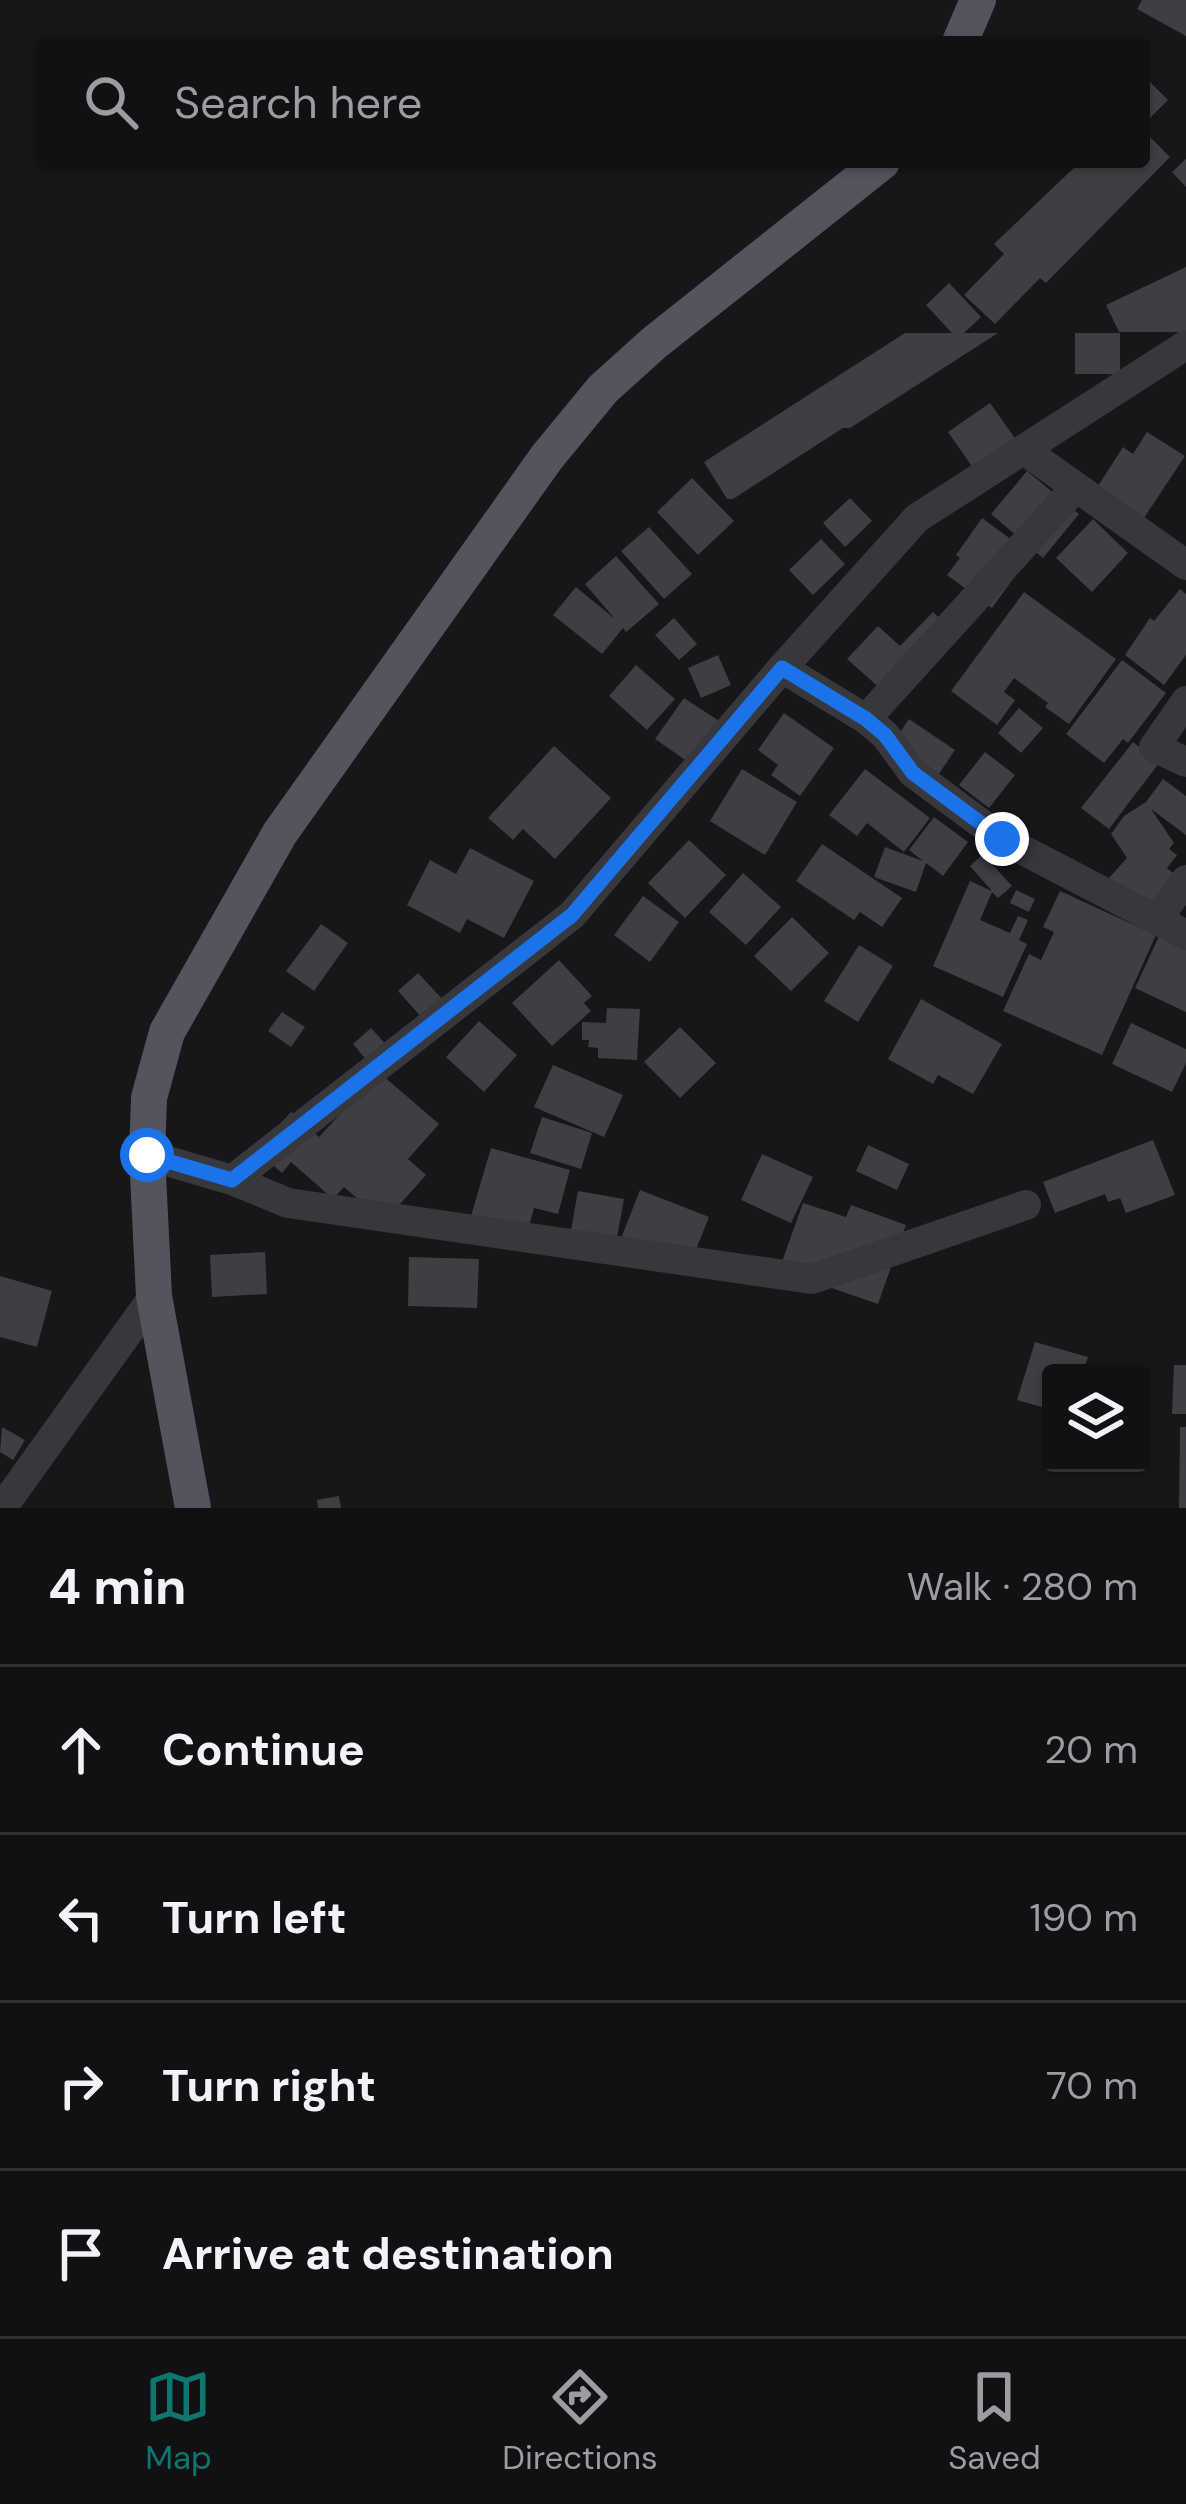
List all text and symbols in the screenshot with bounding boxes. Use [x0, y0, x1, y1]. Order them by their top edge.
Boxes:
search box [36, 36, 1150, 168]
icon: search [78, 69, 144, 135]
text: Search here [174, 73, 422, 132]
route end [975, 812, 1029, 866]
route start [120, 1128, 174, 1182]
map controls [1042, 1364, 1150, 1472]
button: layers [1042, 1364, 1150, 1472]
text: 4 min [48, 1553, 187, 1620]
text: Walk · 280 m [907, 1561, 1138, 1612]
icon: ahead [48, 1717, 114, 1783]
text: Continue [162, 1720, 365, 1779]
text: 20 m [1044, 1724, 1138, 1775]
icon: left [48, 1885, 114, 1951]
text: Turn left [162, 1888, 346, 1947]
text: 190 m [1030, 1892, 1138, 1943]
icon: right [48, 2053, 114, 2119]
text: Turn right [162, 2056, 376, 2115]
text: 70 m [1046, 2060, 1138, 2111]
icon: arrive [48, 2221, 114, 2287]
text: Arrive at destination [162, 2224, 614, 2283]
tab: Map [145, 2364, 212, 2479]
tab: Directions [502, 2364, 658, 2479]
tab: Saved [948, 2364, 1041, 2479]

